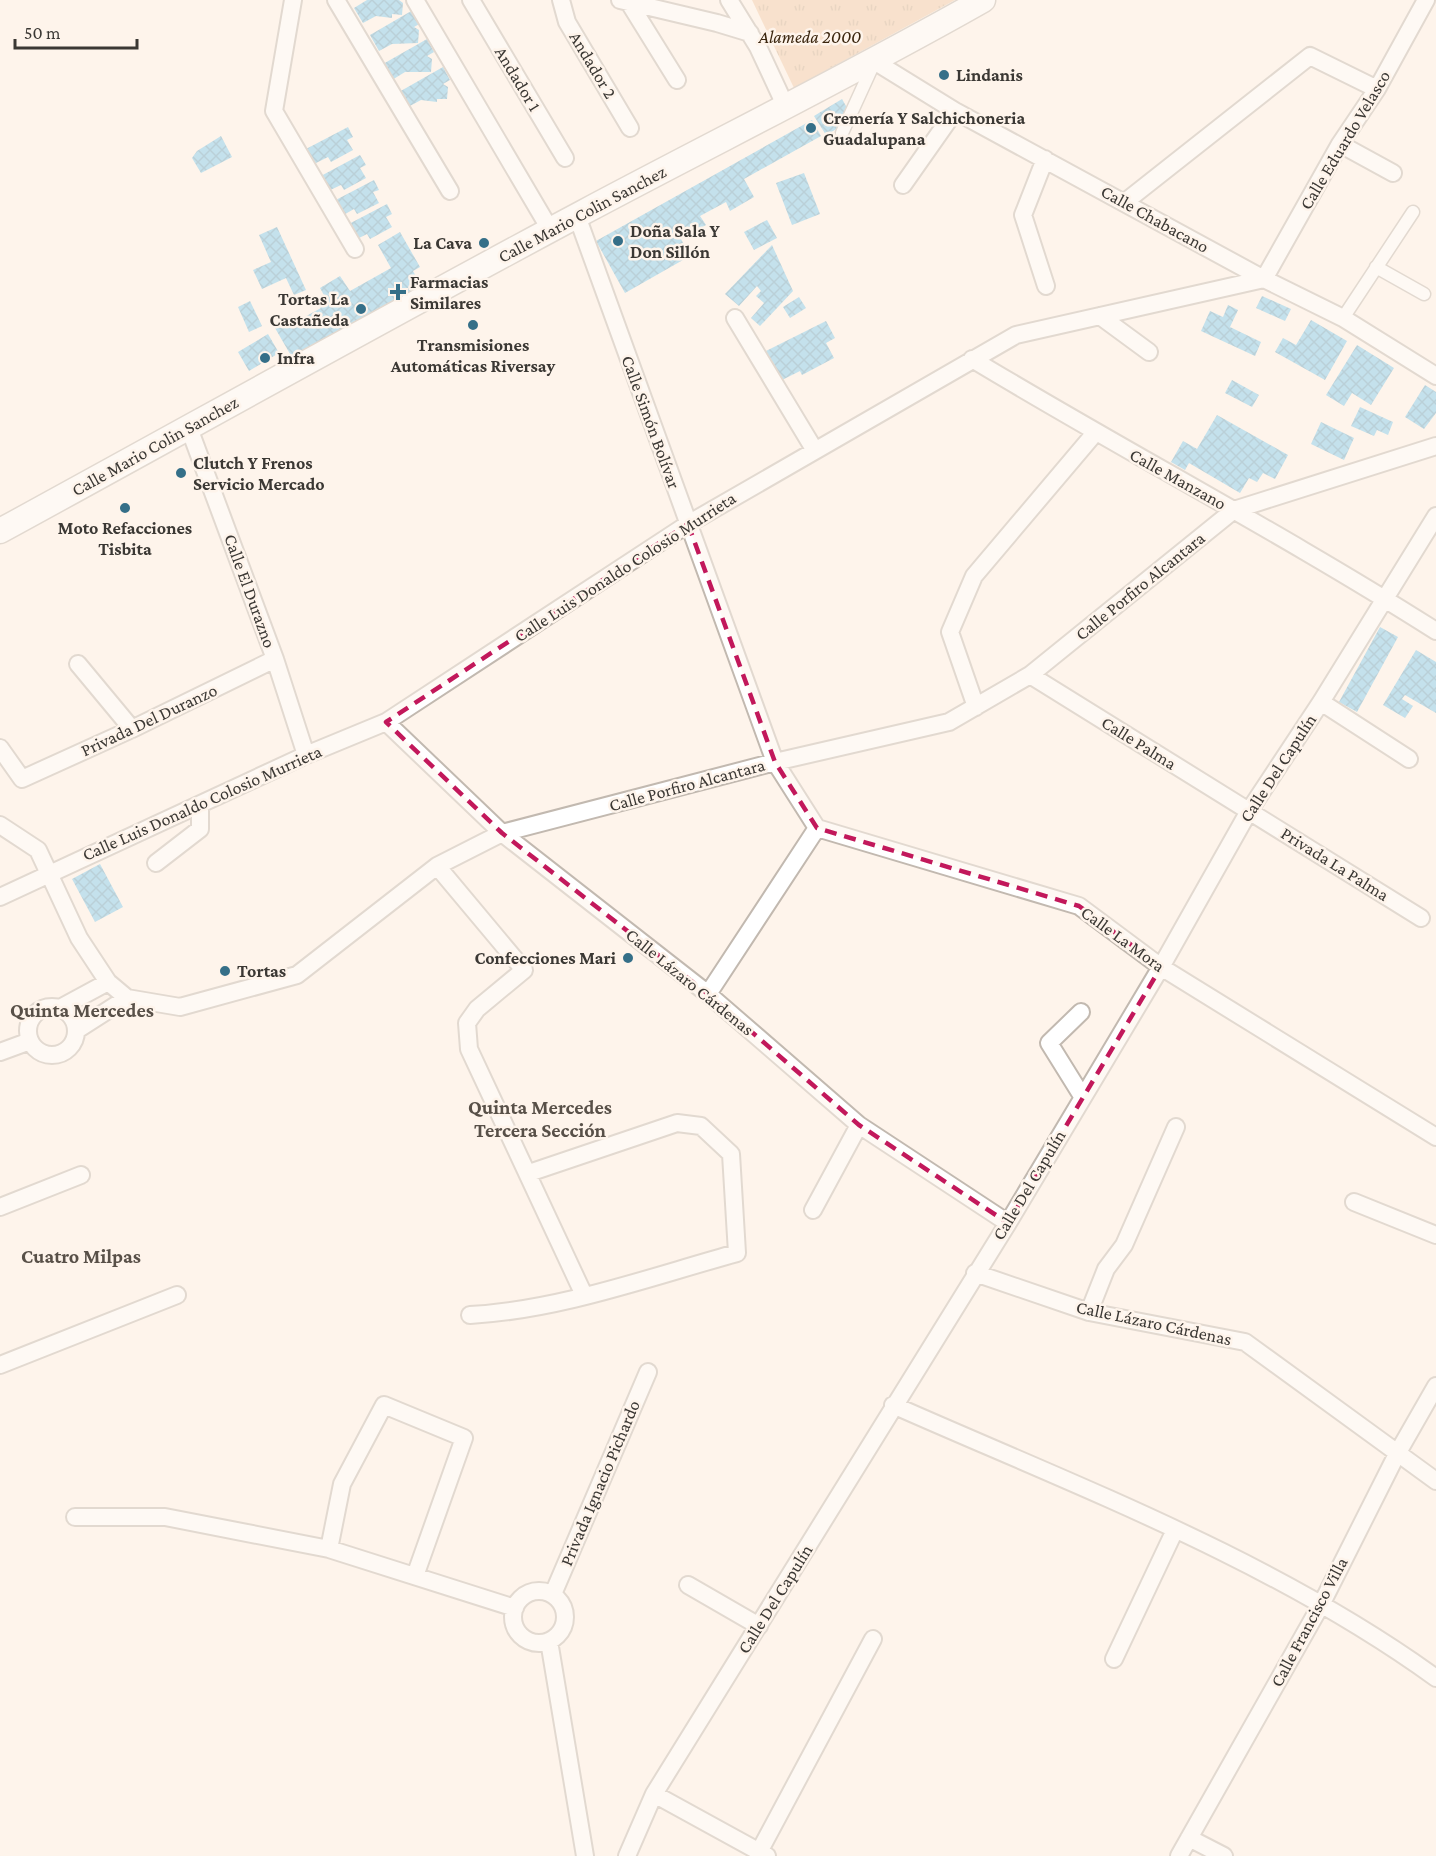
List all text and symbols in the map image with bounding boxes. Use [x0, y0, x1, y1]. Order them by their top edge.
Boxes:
scale bar [15, 12, 136, 50]
text: 50 m [24, 23, 61, 43]
park label: Alameda 2000 [758, 27, 861, 47]
street label: Andador 2 [565, 28, 621, 102]
street label: Andador 1 [491, 43, 545, 115]
place label: Lindanis [956, 65, 1023, 85]
street label: Calle Eduardo Velasco [1296, 67, 1394, 213]
marker: Lindanis [937, 68, 951, 82]
place label: Cremería Y Salchichoneria Guadalupana [823, 108, 1025, 149]
marker: Cremería Y Salchichoneria Guadalupana [804, 121, 818, 135]
street label: Calle Mario Colin Sanchez [495, 161, 670, 267]
street label: Calle Chabacano [1098, 181, 1212, 257]
place label: Doña Sala Y Don Sillón [630, 221, 721, 262]
place label: La Cava [413, 233, 472, 253]
marker: Doña Sala Y Don Sillón [611, 234, 625, 248]
marker: La Cava [477, 236, 491, 250]
place label: Farmacias Similares [410, 272, 488, 313]
marker: Farmacias Similares [391, 285, 405, 299]
place label: Tortas La Castañeda [270, 289, 349, 330]
marker: Tortas La Castañeda [354, 302, 368, 316]
marker: Transmisiones Automáticas Riversay [466, 318, 480, 332]
place label: Transmisiones Automáticas Riversay [390, 335, 556, 376]
place label: Infra [277, 348, 315, 368]
marker: Infra [258, 351, 272, 365]
street label: Calle Simón Bolívar [618, 353, 685, 492]
street label: Calle Mario Colin Sanchez [68, 392, 242, 500]
street label: Calle Manzano [1126, 444, 1230, 514]
place label: Clutch Y Frenos Servicio Mercado [193, 453, 325, 494]
marker: Clutch Y Frenos Servicio Mercado [174, 466, 188, 480]
street label: Calle Luis Donaldo Colosio Murrieta [511, 488, 739, 646]
marker: Moto Refacciones Tisbita [118, 501, 132, 515]
place label: Moto Refacciones Tisbita [58, 518, 192, 559]
street label: Calle Porfiro Alcantara [1071, 528, 1209, 644]
street label: Calle El Durazno [220, 531, 280, 651]
street label: Privada Del Duranzo [78, 680, 220, 760]
street label: Calle Del Capulín [1236, 710, 1320, 826]
street label: Calle Palma [1098, 712, 1180, 774]
street label: Calle Luis Donaldo Colosio Murrieta [79, 741, 325, 865]
street label: Calle Porfiro Alcantara [607, 755, 767, 815]
street label: Privada La Palma [1277, 823, 1393, 905]
street label: Calle La Mora [1077, 902, 1169, 976]
street label: Calle Lázaro Cárdenas [622, 924, 758, 1040]
place label: Confecciones Mari [474, 948, 617, 968]
marker: Confecciones Mari [621, 951, 635, 965]
place label: Tortas [237, 961, 286, 981]
marker: Tortas [218, 964, 232, 978]
district label: Quinta Mercedes [10, 999, 154, 1021]
district label: Quinta Mercedes Tercera Sección [468, 1096, 612, 1141]
street label: Calle Del Capulín [988, 1126, 1070, 1244]
district label: Cuatro Milpas [21, 1245, 141, 1267]
street label: Calle Lázaro Cárdenas [1074, 1297, 1234, 1349]
street label: Privada Ignacio Pichardo [556, 1397, 644, 1569]
street label: Calle Del Capulín [734, 1541, 817, 1657]
street label: Calle Francisco Villa [1266, 1554, 1352, 1690]

